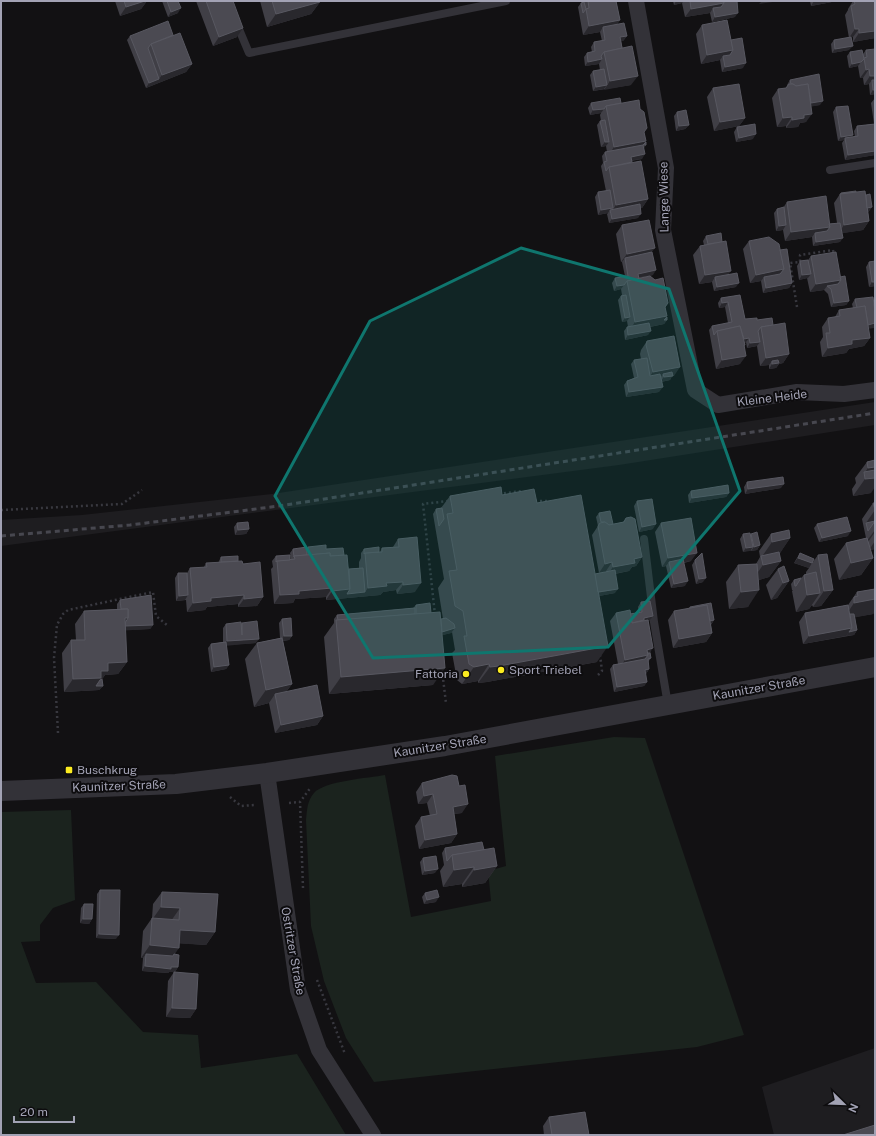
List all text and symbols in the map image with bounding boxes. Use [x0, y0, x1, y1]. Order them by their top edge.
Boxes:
street label: Lange Wiese [656, 161, 672, 233]
street label: Kleine Heide [736, 387, 808, 409]
place label: Sport Triebel [509, 663, 582, 677]
marker: Sport Triebel [496, 665, 506, 675]
place label: Fattoria [415, 667, 458, 681]
marker: Fattoria [461, 669, 471, 679]
street label: Kaunitzer Straße [712, 673, 807, 703]
street label: Kaunitzer Straße [393, 732, 488, 760]
place label: Buschkrug [77, 763, 137, 777]
marker: Buschkrug [64, 765, 74, 775]
street label: Kaunitzer Straße [72, 777, 166, 795]
street label: Ostritzer Straße [278, 906, 308, 996]
north arrow [824, 1084, 864, 1124]
scale bar [14, 1098, 74, 1124]
text: N [846, 1102, 860, 1114]
text: 20 m [20, 1105, 48, 1119]

